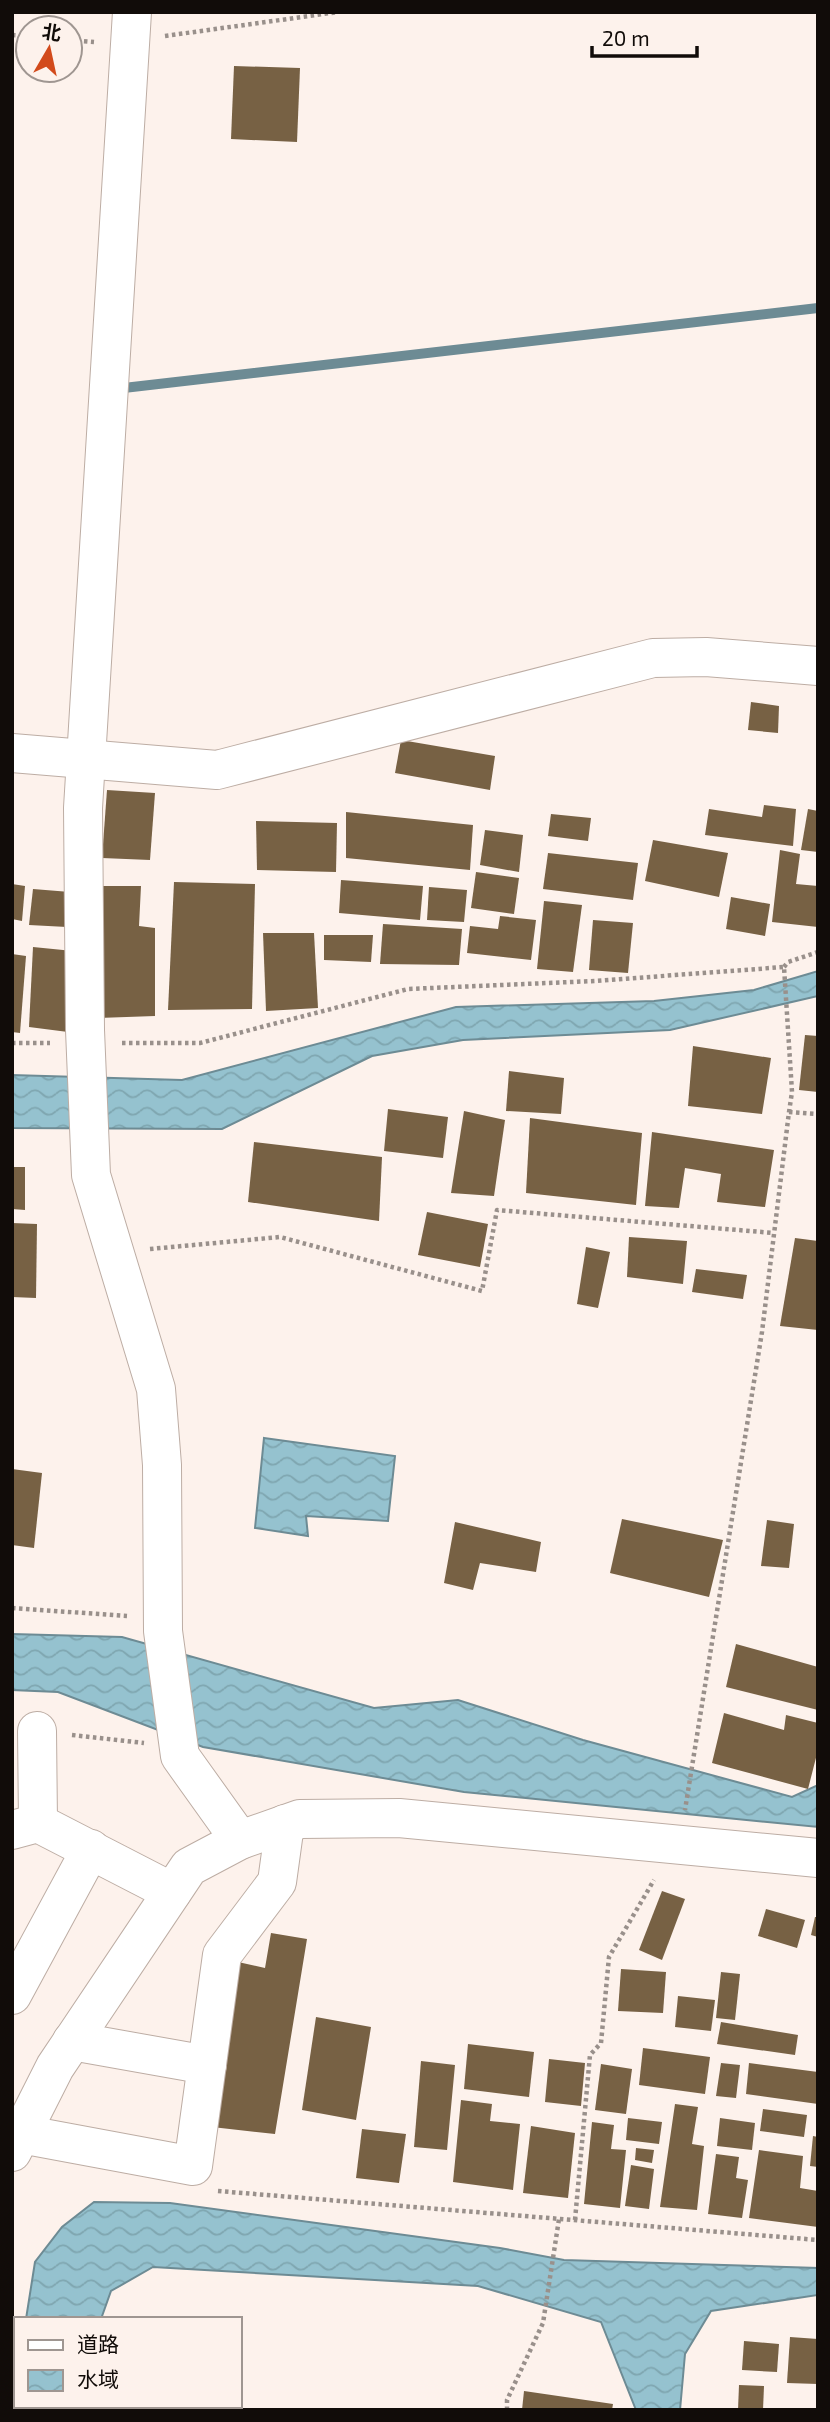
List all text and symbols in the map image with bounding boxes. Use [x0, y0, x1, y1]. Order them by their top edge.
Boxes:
north arrow [14, 14, 84, 84]
scale bar [592, 14, 697, 58]
text: 北 [41, 19, 63, 45]
text: 20 m [602, 25, 650, 50]
legend [14, 2317, 242, 2408]
text: 道路 [77, 2331, 119, 2356]
text: 水域 [77, 2366, 119, 2391]

